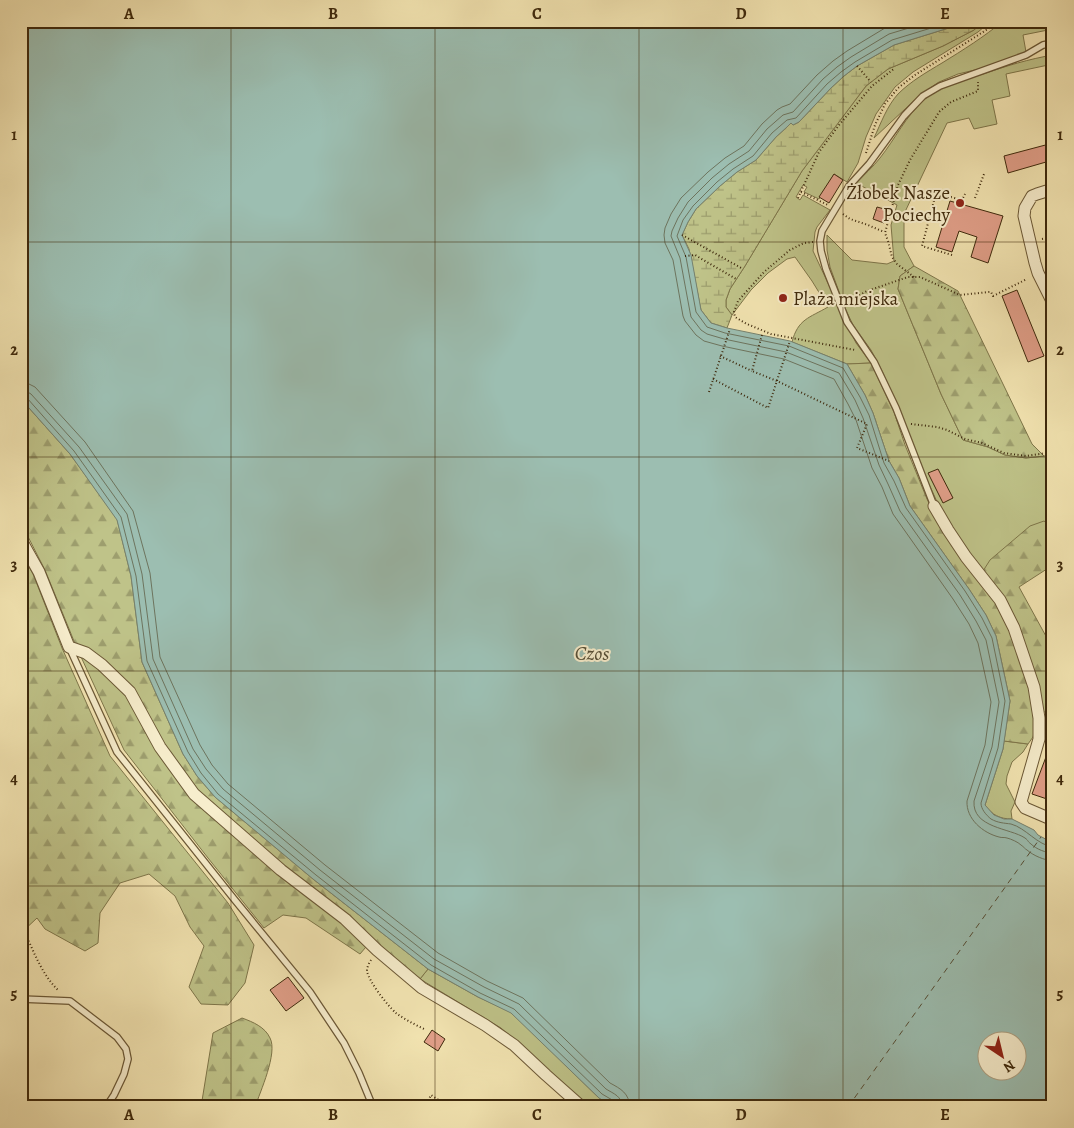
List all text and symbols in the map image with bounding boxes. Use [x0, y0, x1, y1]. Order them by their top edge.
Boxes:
text: A [123, 3, 135, 25]
text: B [328, 3, 338, 25]
text: C [532, 3, 542, 25]
text: D [735, 3, 747, 25]
text: E [940, 3, 950, 25]
text: 1 [11, 124, 17, 146]
text: 1 [1057, 124, 1063, 146]
place label: Żłobek Nasze Pociechy [846, 180, 951, 228]
marker: Żłobek Nasze Pociechy [954, 197, 966, 209]
place label: Plaża miejska [793, 286, 898, 312]
marker: Plaża miejska [777, 292, 789, 304]
text: 2 [10, 339, 18, 361]
text: 2 [1056, 339, 1064, 361]
text: 3 [11, 554, 18, 576]
text: 3 [1057, 554, 1064, 576]
water label: Czos [575, 640, 609, 667]
text: 4 [10, 768, 18, 790]
text: 4 [1056, 768, 1064, 790]
text: 5 [11, 983, 18, 1005]
text: 5 [1057, 983, 1064, 1005]
north arrow [976, 1030, 1026, 1080]
text: N [1000, 1056, 1019, 1077]
text: A [123, 1104, 135, 1126]
text: B [328, 1104, 338, 1126]
text: C [532, 1104, 542, 1126]
text: D [735, 1104, 747, 1126]
text: E [940, 1104, 950, 1126]

